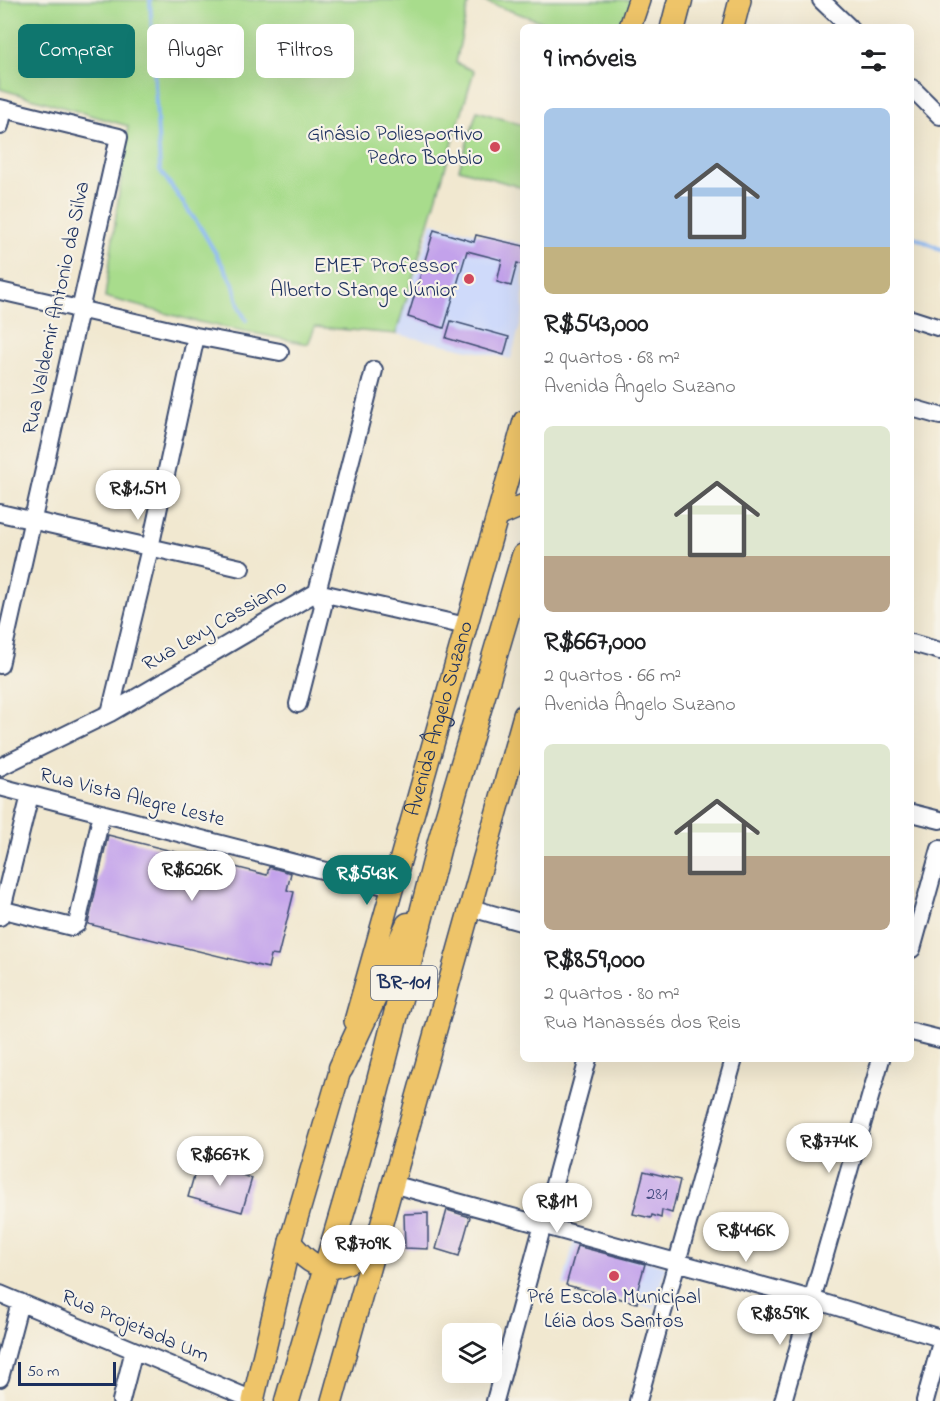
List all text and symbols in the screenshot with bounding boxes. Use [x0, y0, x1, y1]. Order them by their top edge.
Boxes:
chip: Comprar [18, 24, 135, 78]
chip: Alugar [147, 24, 244, 78]
chip: Filtros [256, 24, 354, 78]
text: 9 imóveis [544, 41, 637, 79]
icon: filters [857, 44, 890, 77]
place label: Ginásio Poliesportivo Pedro Bobbio [307, 120, 483, 174]
marker: Ginásio Poliesportivo Pedro Bobbio [488, 140, 502, 154]
icon: home [663, 147, 771, 255]
street label: Rua Valdemir Antonio da Silva [15, 179, 99, 437]
place label: EMEF Professor Alberto Stange Júnior [270, 252, 457, 308]
marker: EMEF Professor Alberto Stange Júnior [462, 272, 476, 286]
text: R$543,000 [544, 306, 649, 344]
text: 2 quartos · 68 m² [544, 344, 680, 373]
text: Avenida Ângelo Suzano [544, 373, 736, 402]
icon: home [663, 465, 771, 573]
pin: R$1.5M [89, 470, 187, 521]
text: R$1.5M [109, 475, 167, 504]
street label: Rua Levy Cassiano [137, 572, 294, 681]
street label: Avenida Ângelo Suzano [398, 618, 482, 820]
text: R$667,000 [544, 624, 646, 662]
text: 2 quartos · 66 m² [544, 662, 681, 691]
text: Avenida Ângelo Suzano [544, 691, 736, 720]
street label: Rua Vista Alegre Leste [36, 760, 228, 838]
icon: home [663, 783, 771, 891]
pin: R$626K [143, 851, 241, 902]
pin: R$543K [318, 855, 416, 906]
text: R$626K [162, 856, 222, 885]
text: R$543K [337, 860, 397, 889]
text: R$859,000 [544, 942, 645, 980]
road number: BR-101 [371, 966, 437, 1000]
text: 2 quartos · 80 m² [544, 980, 680, 1009]
text: Rua Manassés dos Reis [544, 1009, 741, 1038]
pin: R$774K [780, 1123, 878, 1174]
text: R$774K [800, 1128, 858, 1157]
pin: R$667K [171, 1136, 269, 1187]
text: R$667K [191, 1141, 249, 1170]
house number: 281 [646, 1182, 668, 1208]
pin: R$1M [521, 1183, 593, 1234]
text: R$1M [536, 1188, 578, 1217]
pin: R$446K [697, 1212, 795, 1263]
text: R$446K [717, 1217, 775, 1246]
pin: R$709K [314, 1225, 412, 1276]
text: R$709K [335, 1230, 391, 1259]
marker: Pré Escola Municipal Léia dos Santos [607, 1269, 621, 1283]
street label: Rua Projetada Um [56, 1282, 214, 1372]
place label: Pré Escola Municipal Léia dos Santos [527, 1283, 701, 1337]
pin: R$859K [731, 1295, 829, 1346]
text: R$859K [751, 1300, 809, 1329]
map controls [442, 1323, 502, 1383]
button: layers [442, 1323, 502, 1383]
scale bar [18, 1359, 116, 1386]
text: 50 m [27, 1360, 59, 1384]

